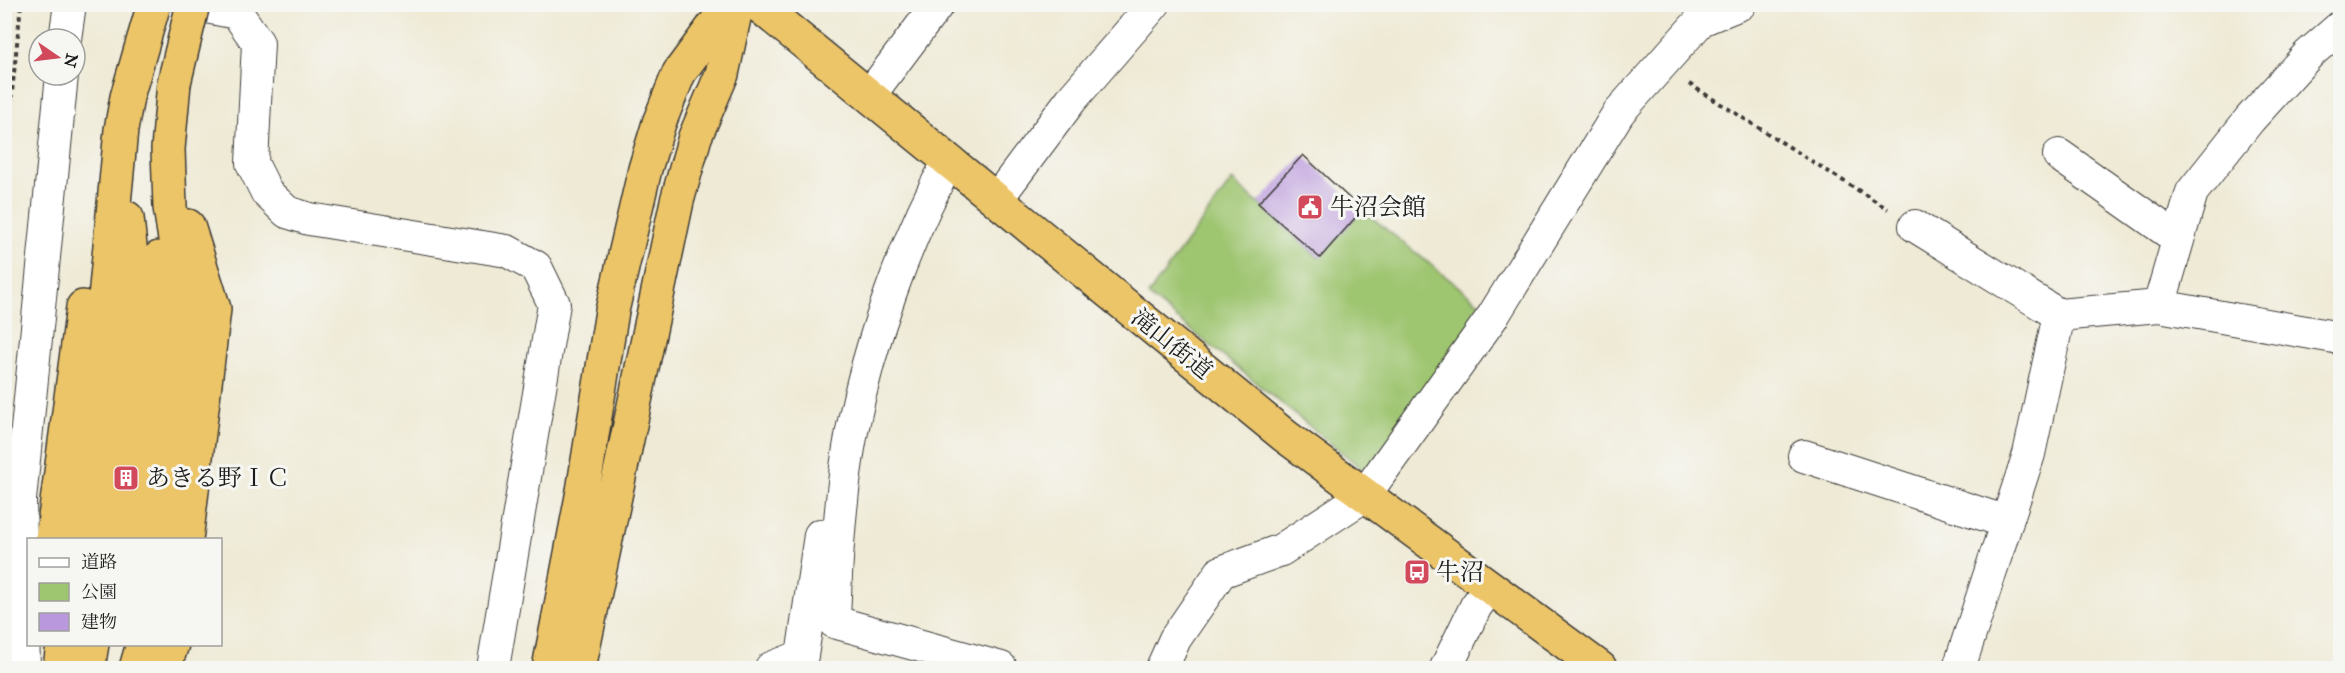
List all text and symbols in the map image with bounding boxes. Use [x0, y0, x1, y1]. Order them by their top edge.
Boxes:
north arrow [27, 27, 87, 87]
text: N [60, 52, 82, 70]
public building icon: 牛沼会館 [1295, 192, 1325, 222]
place label: 牛沼会館 [1330, 192, 1426, 222]
street label: 滝山街道 [1125, 302, 1219, 386]
building icon: あきる野ＩＣ [111, 463, 141, 493]
place label: あきる野ＩＣ [146, 463, 290, 493]
legend [27, 538, 222, 646]
text: 道路 [81, 551, 117, 573]
bus stop icon: 牛沼 [1402, 557, 1432, 587]
place label: 牛沼 [1436, 557, 1484, 587]
text: 公園 [81, 581, 117, 603]
text: 建物 [81, 611, 117, 633]

